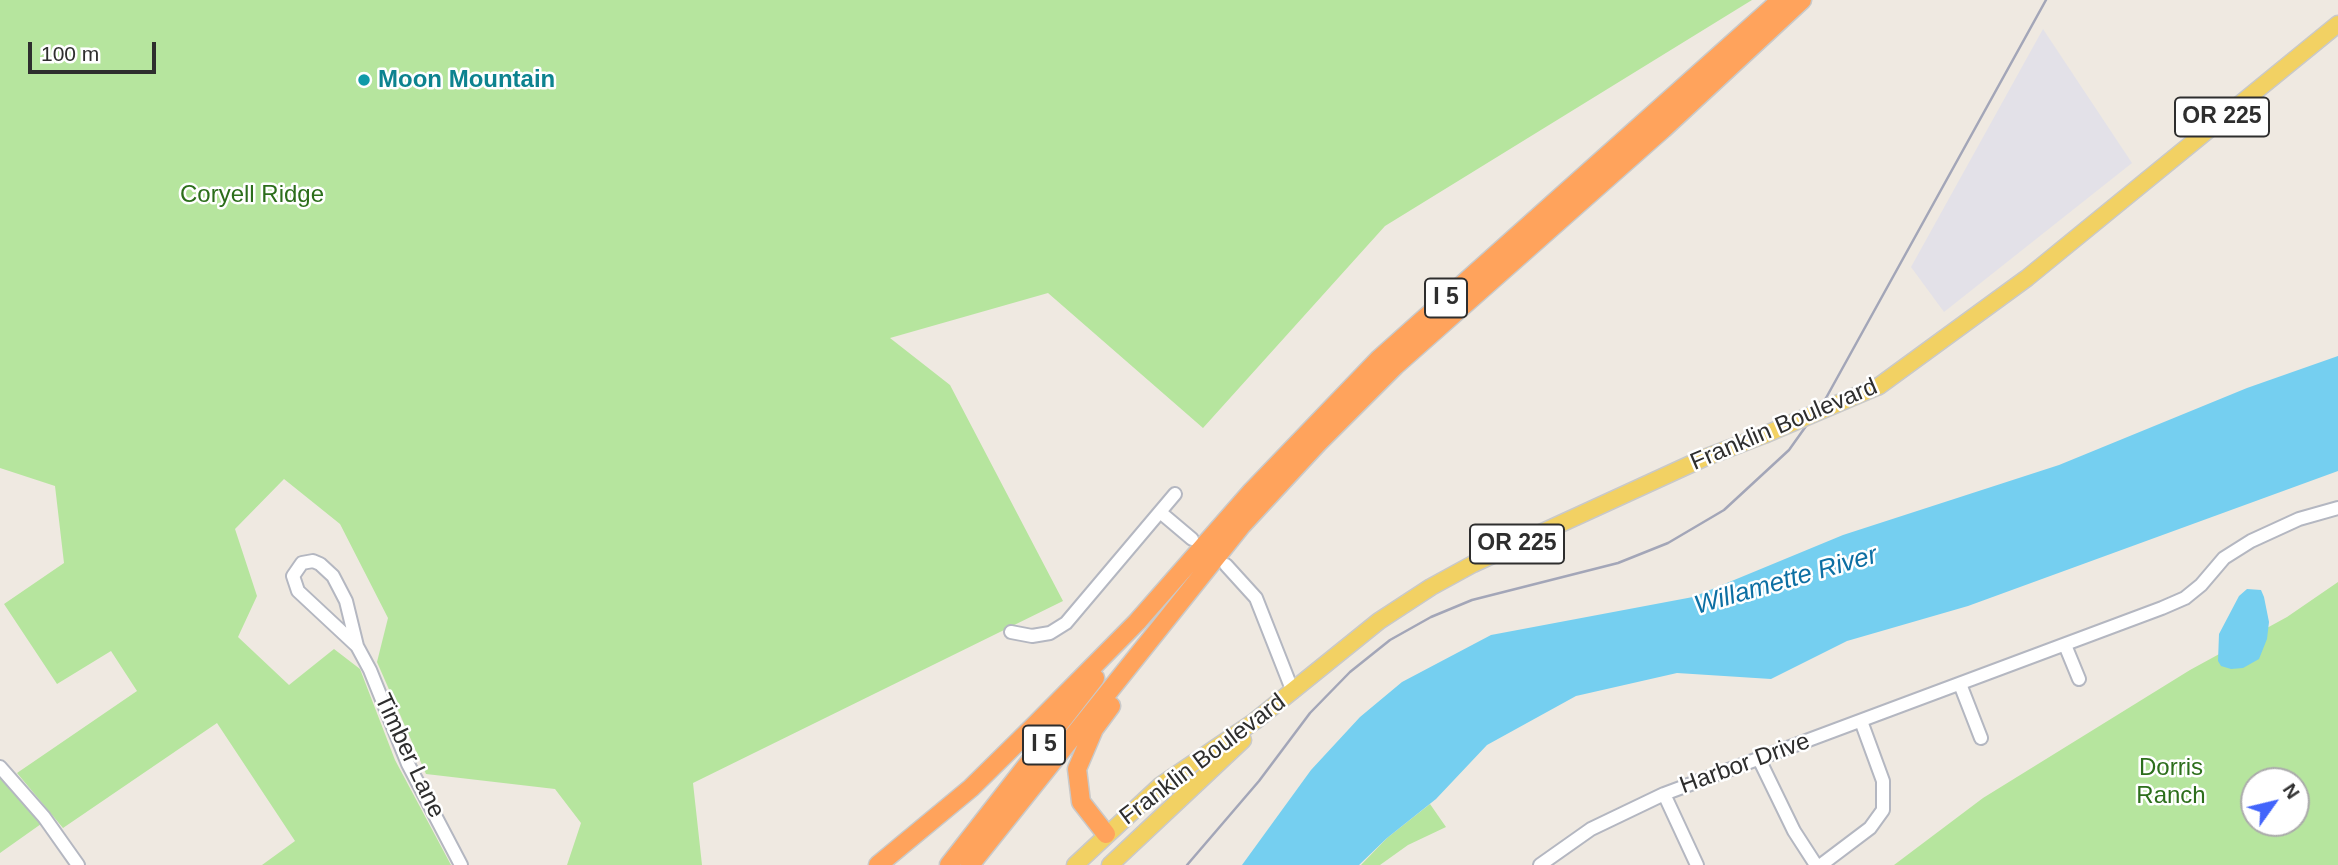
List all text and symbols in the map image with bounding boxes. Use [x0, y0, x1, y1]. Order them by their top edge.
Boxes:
scale bar [32, 28, 159, 72]
text: 100 m [41, 42, 99, 65]
place label: Moon Mountain [378, 66, 555, 94]
marker: Moon Mountain [356, 72, 372, 88]
road number: OR 225 [2175, 98, 2269, 136]
park label: Coryell Ridge [180, 181, 324, 209]
road number: I 5 [1425, 278, 1467, 318]
street label: Franklin Boulevard [1686, 373, 1882, 477]
road number: OR 225 [1470, 524, 1564, 564]
water label: Willamette River [1691, 540, 1881, 622]
street label: Franklin Boulevard [1114, 688, 1292, 832]
street label: Timber Lane [368, 689, 450, 823]
road number: I 5 [1023, 726, 1065, 764]
street label: Harbor Drive [1676, 727, 1814, 801]
park label: Dorris Ranch [2136, 754, 2206, 810]
north arrow [2240, 767, 2310, 837]
text: N [2279, 780, 2304, 803]

